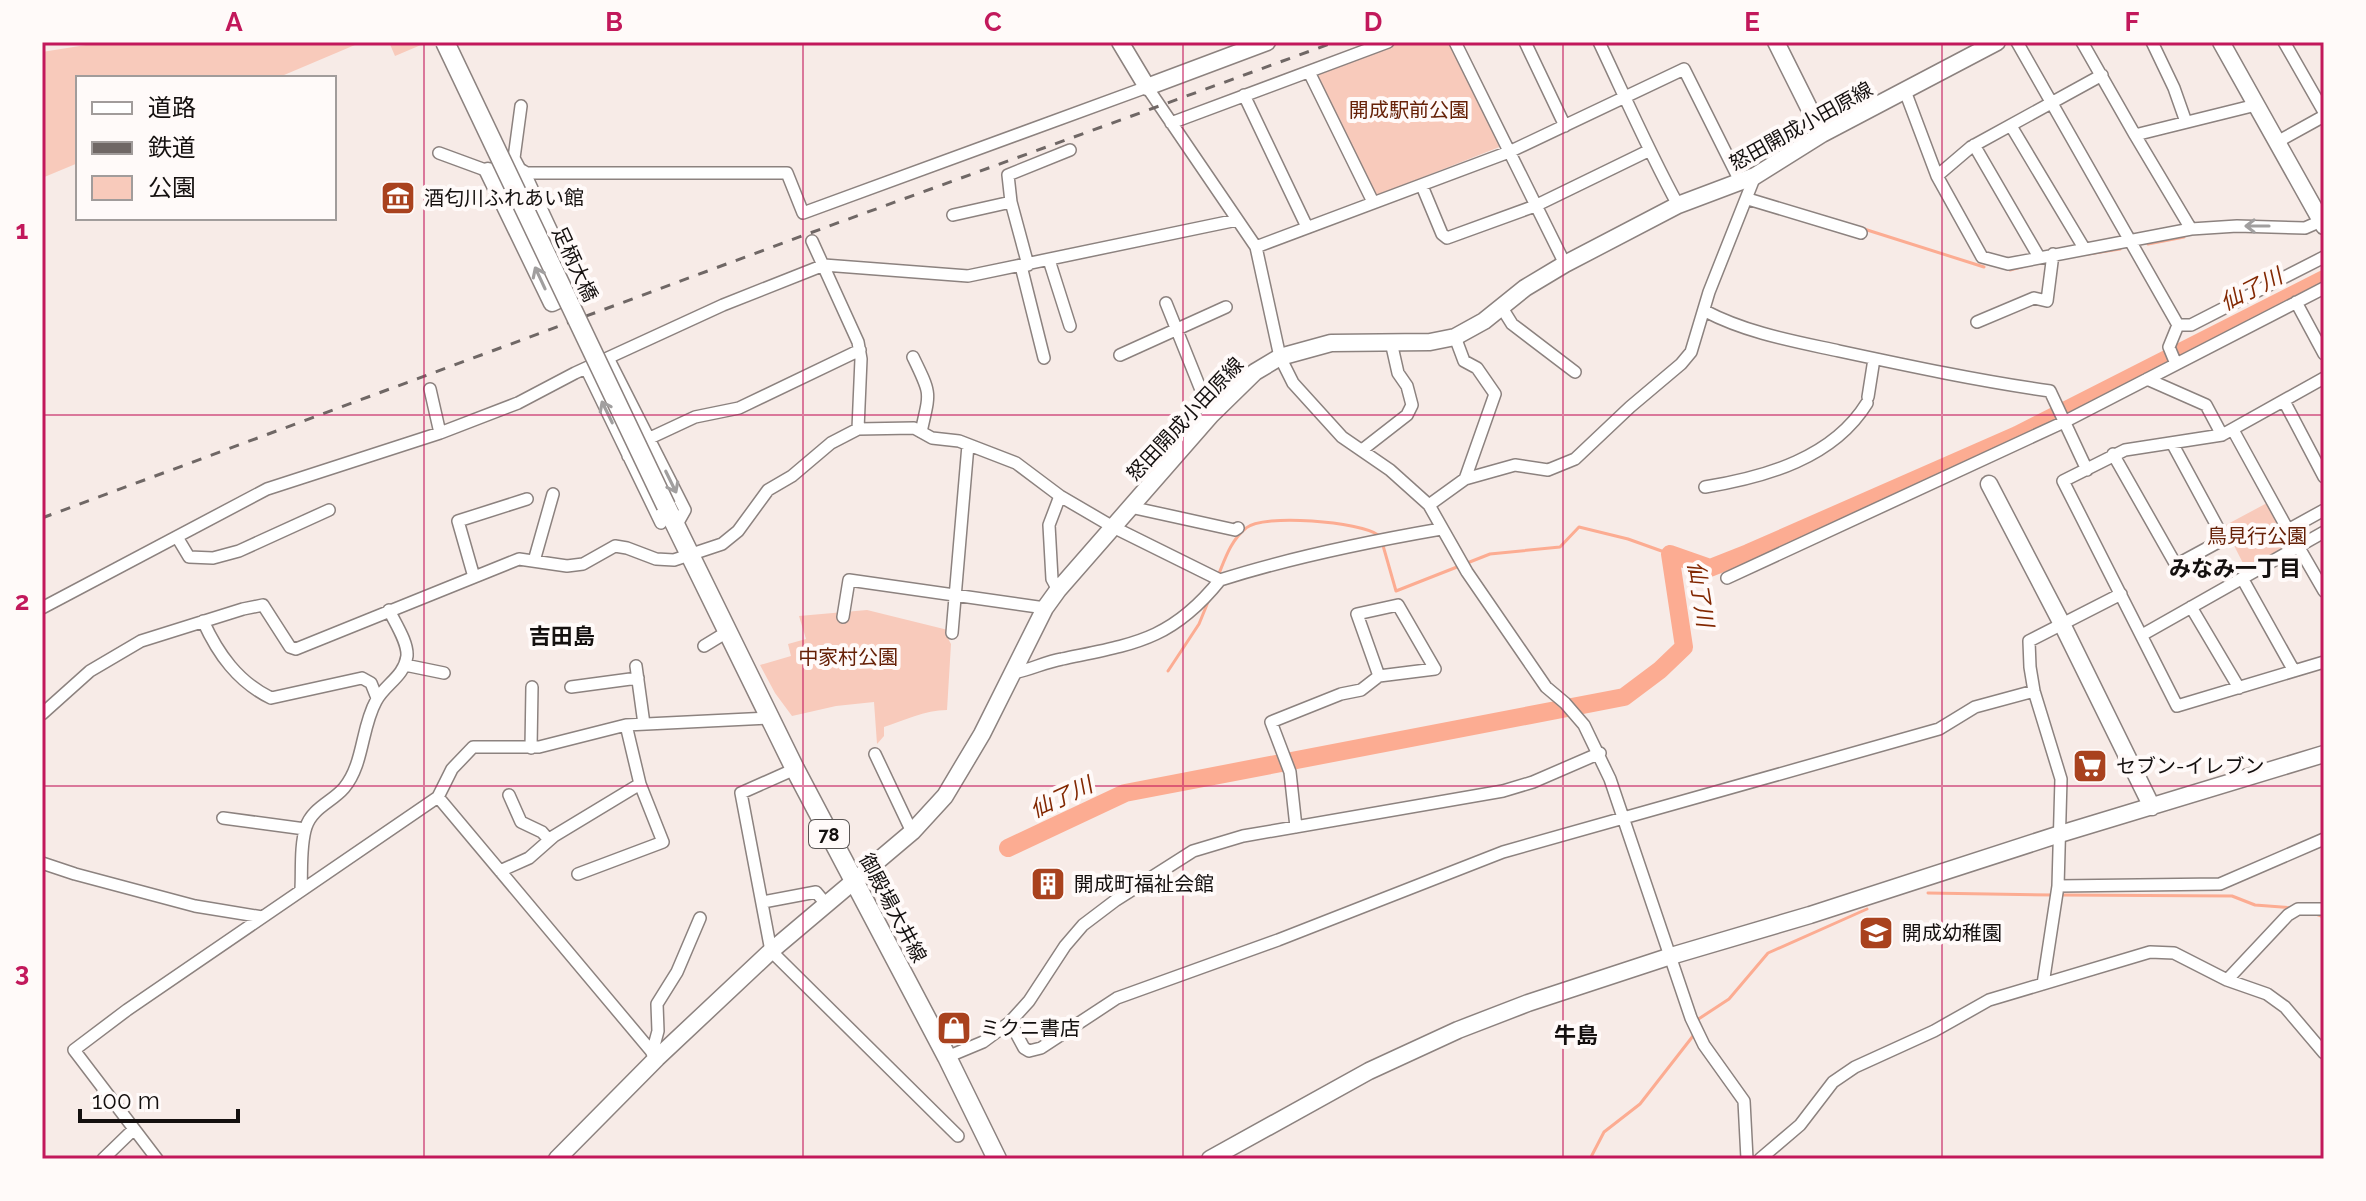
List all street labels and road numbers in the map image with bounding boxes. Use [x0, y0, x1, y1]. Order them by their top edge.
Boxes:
street label: 怒田開成小田原線 [1725, 77, 1877, 175]
street label: 足柄大橋 [547, 223, 603, 305]
street label: 怒田開成小田原線 [1122, 352, 1248, 486]
road number: 78 [809, 820, 849, 848]
street label: 御殿場大井線 [854, 849, 932, 967]

